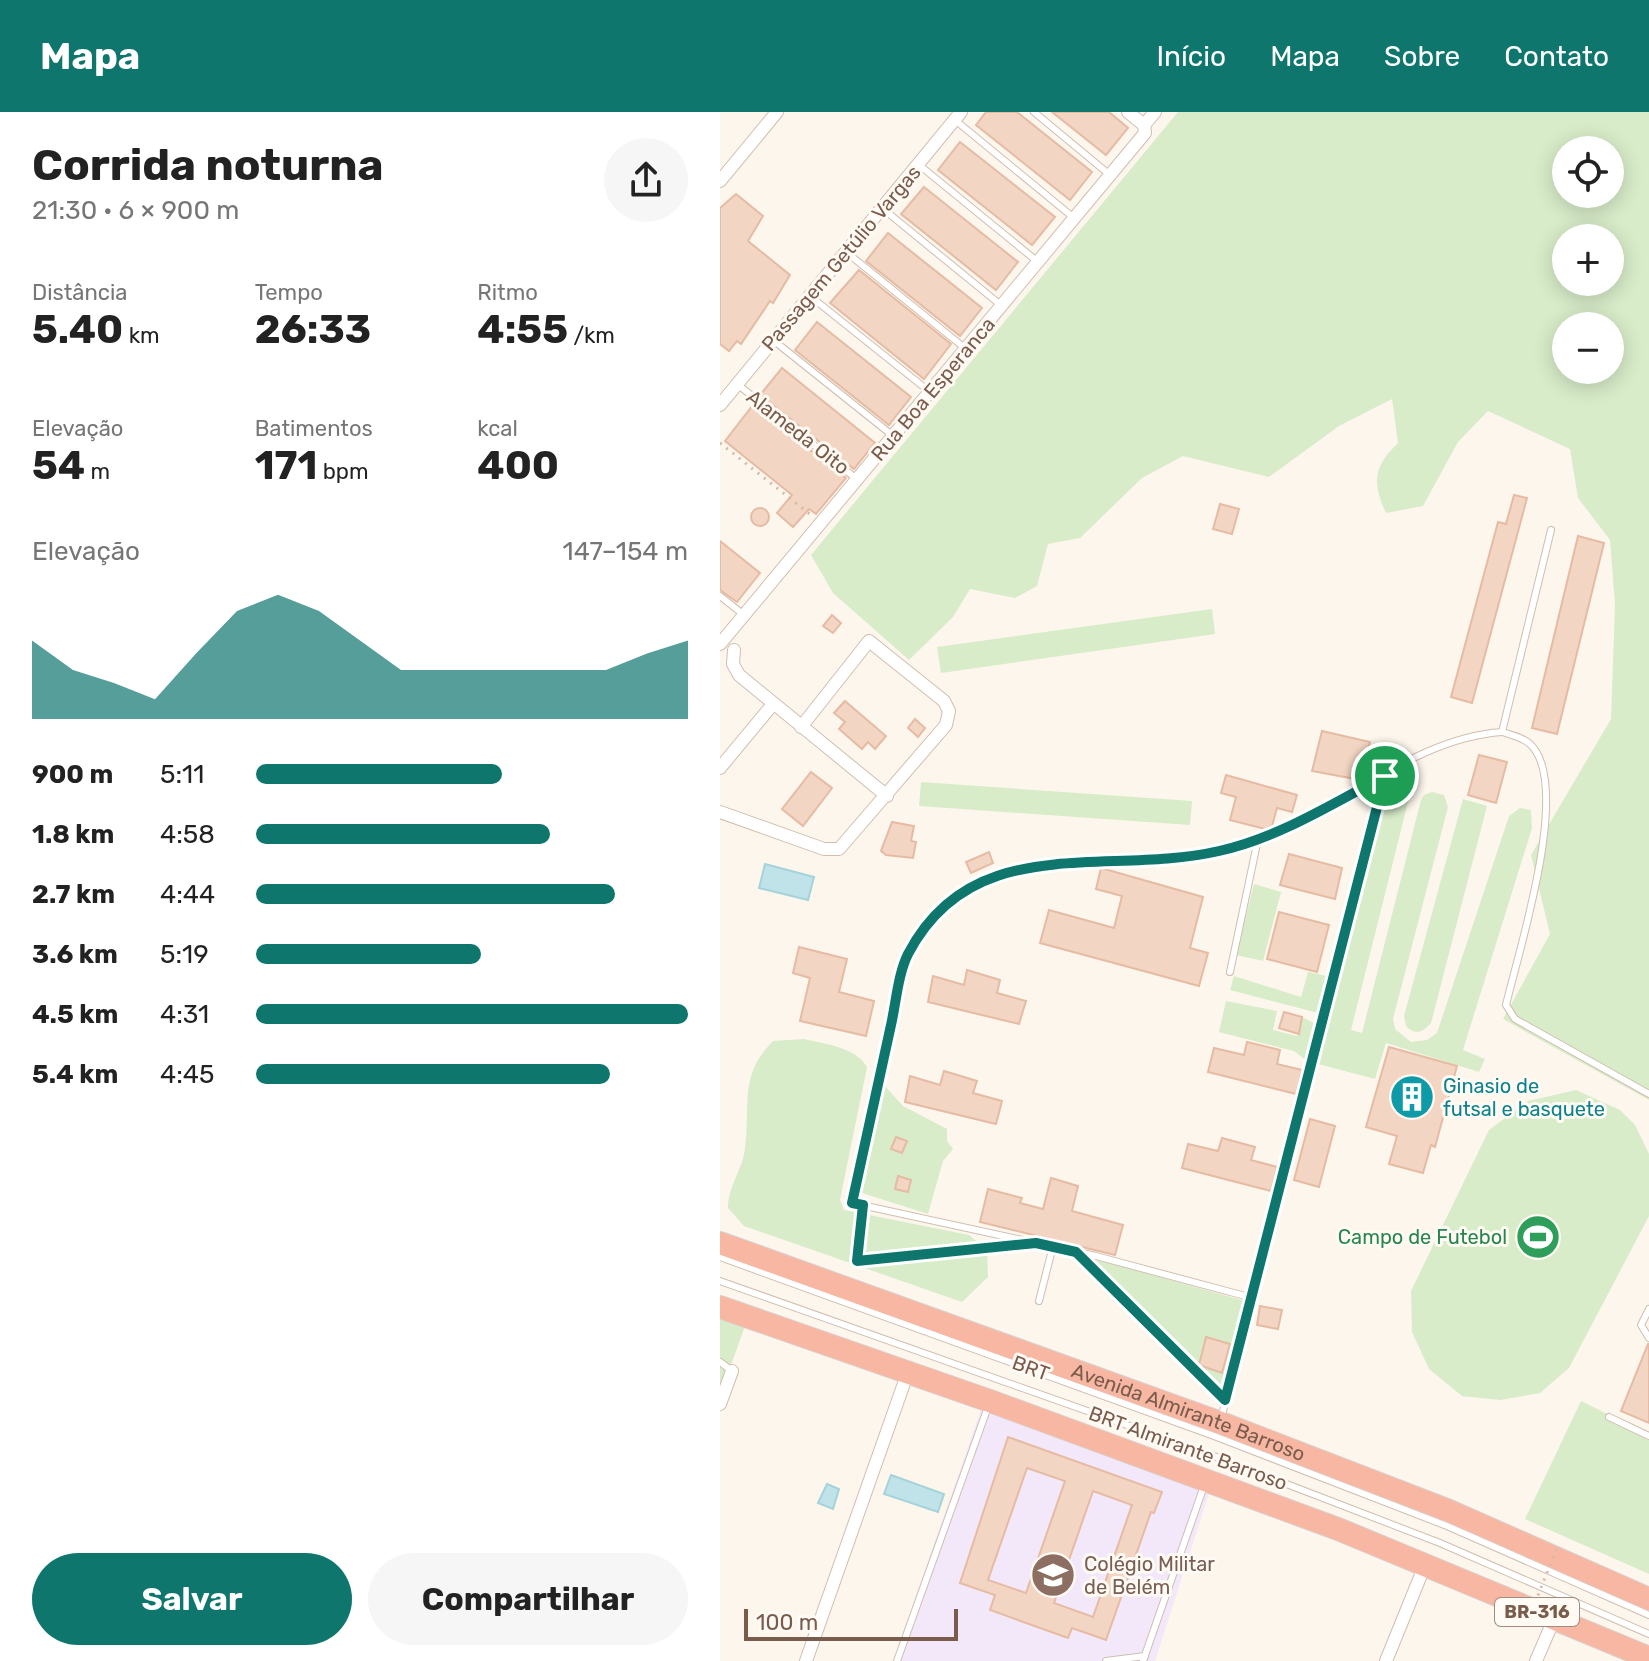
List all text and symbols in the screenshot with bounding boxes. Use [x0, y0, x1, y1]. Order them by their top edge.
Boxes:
text: Mapa [40, 33, 140, 79]
text: Início [1156, 40, 1226, 73]
text: Mapa [1270, 40, 1340, 73]
text: Sobre [1384, 40, 1460, 73]
text: Contato [1504, 40, 1609, 73]
map controls [1552, 136, 1624, 384]
button: locate [1552, 136, 1624, 208]
button: share [604, 138, 688, 222]
text: Corrida noturna [32, 139, 383, 191]
street label: Passagem Getúlio Vargas [756, 160, 926, 356]
text: 21:30 · 6 × 900 m [32, 195, 239, 226]
button: + [1552, 224, 1624, 296]
text: Distância [32, 279, 127, 306]
text: Tempo [255, 279, 323, 306]
text: Ritmo [477, 279, 538, 306]
text: 5.40 [32, 306, 123, 353]
text: 26:33 [255, 306, 371, 353]
text: 4:55 [477, 306, 568, 353]
street label: Rua Boa Esperanca [866, 312, 1000, 466]
button: − [1552, 312, 1624, 384]
text: km [123, 322, 160, 349]
text: /km [568, 322, 615, 349]
street label: Alameda Oito [742, 384, 854, 480]
text: Elevação [32, 415, 123, 442]
text: Batimentos [255, 415, 373, 442]
text: kcal [477, 415, 518, 442]
text: 54 [32, 442, 85, 489]
text: 171 [255, 442, 317, 489]
text: 400 [477, 442, 559, 489]
text: m [85, 458, 110, 485]
text: bpm [317, 458, 369, 485]
text: Elevação [32, 536, 140, 567]
text: 147–154 m [563, 536, 688, 567]
pin [1351, 742, 1419, 810]
icon: arrive [1363, 754, 1407, 798]
text: 900 m [32, 759, 113, 790]
text: 5:11 [160, 759, 204, 790]
text: 1.8 km [32, 819, 114, 850]
text: 4:58 [160, 819, 215, 850]
text: 2.7 km [32, 879, 115, 910]
text: 4:44 [160, 879, 215, 910]
text: 3.6 km [32, 939, 118, 970]
text: 5:19 [160, 939, 209, 970]
text: 4.5 km [32, 999, 118, 1030]
text: 4:31 [160, 999, 209, 1030]
text: 5.4 km [32, 1059, 118, 1090]
text: 4:45 [160, 1059, 214, 1090]
building icon: Ginasio de futsal e basquete [1388, 1073, 1436, 1121]
place label: Ginasio de futsal e basquete [1443, 1074, 1605, 1121]
sports icon: Campo de Futebol [1514, 1213, 1562, 1261]
place label: Campo de Futebol [1338, 1225, 1507, 1249]
street label: BRT [1009, 1350, 1053, 1386]
street label: Avenida Almirante Barroso [1068, 1358, 1308, 1466]
street label: BRT Almirante Barroso [1085, 1401, 1291, 1495]
school or university icon: Colégio Militar de Belém [1029, 1551, 1077, 1599]
place label: Colégio Militar de Belém [1084, 1552, 1215, 1599]
button: Salvar [32, 1553, 352, 1645]
button: Compartilhar [368, 1553, 688, 1645]
road number: BR-316 [1495, 1598, 1579, 1626]
scale bar [744, 1605, 958, 1641]
text: 100 m [756, 1609, 818, 1636]

